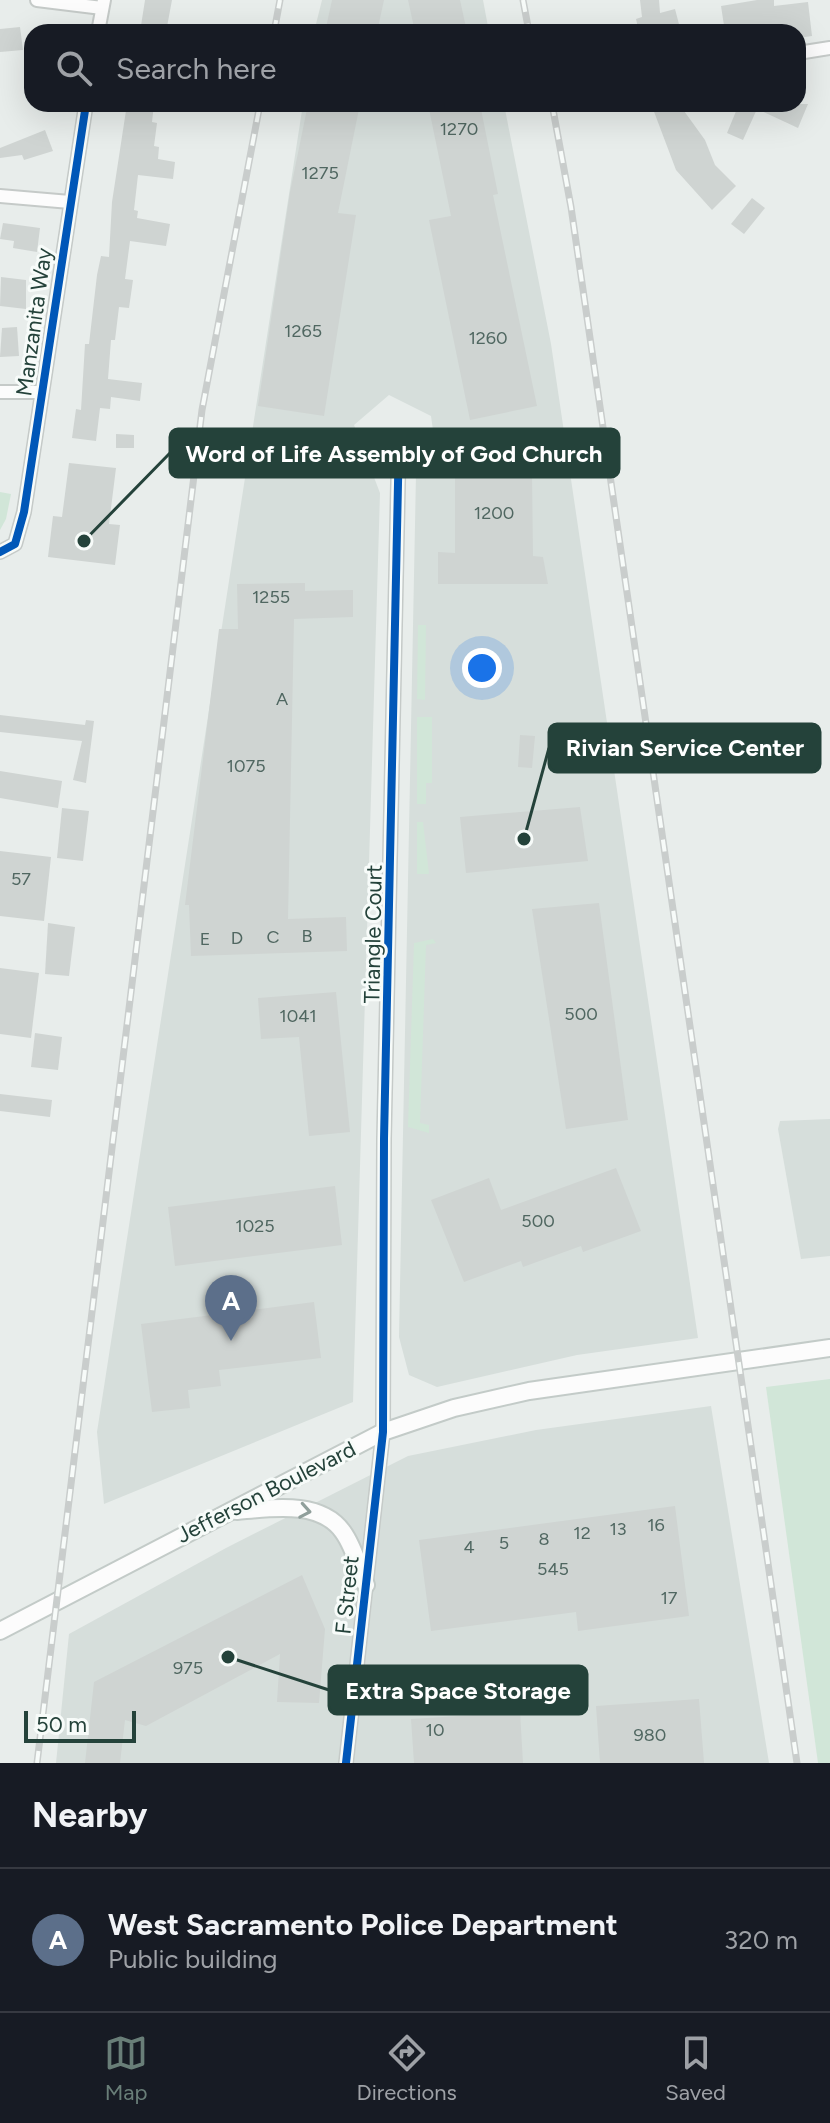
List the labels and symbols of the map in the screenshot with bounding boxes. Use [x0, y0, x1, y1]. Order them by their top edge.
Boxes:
house number: 1270 [440, 118, 478, 140]
house number: 1275 [301, 162, 339, 184]
street label: Manzanita Way [10, 246, 58, 398]
house number: 1265 [284, 320, 322, 342]
house number: 1260 [468, 327, 508, 349]
callout: Word of Life Assembly of God Church [170, 429, 619, 477]
text: Word of Life Assembly of God Church [186, 439, 602, 468]
house number: 1200 [474, 502, 514, 524]
house number: 1255 [252, 586, 290, 608]
your location [462, 648, 502, 688]
house number: A [276, 688, 288, 710]
callout: Rivian Service Center [549, 724, 820, 772]
text: Rivian Service Center [566, 733, 804, 762]
house number: 1075 [227, 755, 266, 777]
street label: Triangle Court [358, 864, 388, 1004]
house number: 57 [11, 868, 31, 890]
house number: B [302, 925, 313, 947]
house number: C [267, 926, 280, 948]
house number: D [231, 927, 243, 949]
house number: E [200, 928, 210, 950]
house number: 500 [564, 1003, 598, 1025]
house number: 1041 [279, 1005, 317, 1027]
house number: 500 [521, 1210, 555, 1232]
house number: 1025 [235, 1215, 275, 1237]
pin: A [205, 1275, 257, 1341]
street label: Jefferson Boulevard [172, 1435, 360, 1549]
one-way arrow [298, 1502, 312, 1519]
house number: 16 [647, 1514, 665, 1536]
house number: 13 [609, 1518, 627, 1540]
house number: 12 [573, 1522, 591, 1544]
house number: 8 [538, 1528, 550, 1550]
house number: 5 [499, 1532, 509, 1554]
house number: 4 [463, 1536, 475, 1558]
street label: F Street [329, 1554, 365, 1636]
house number: 545 [537, 1558, 569, 1580]
house number: 17 [660, 1587, 678, 1609]
house number: 975 [173, 1657, 203, 1679]
callout: Extra Space Storage [329, 1666, 587, 1714]
text: Extra Space Storage [345, 1676, 571, 1705]
scale bar [24, 1707, 136, 1743]
house number: 10 [426, 1719, 444, 1741]
house number: 980 [634, 1724, 666, 1746]

